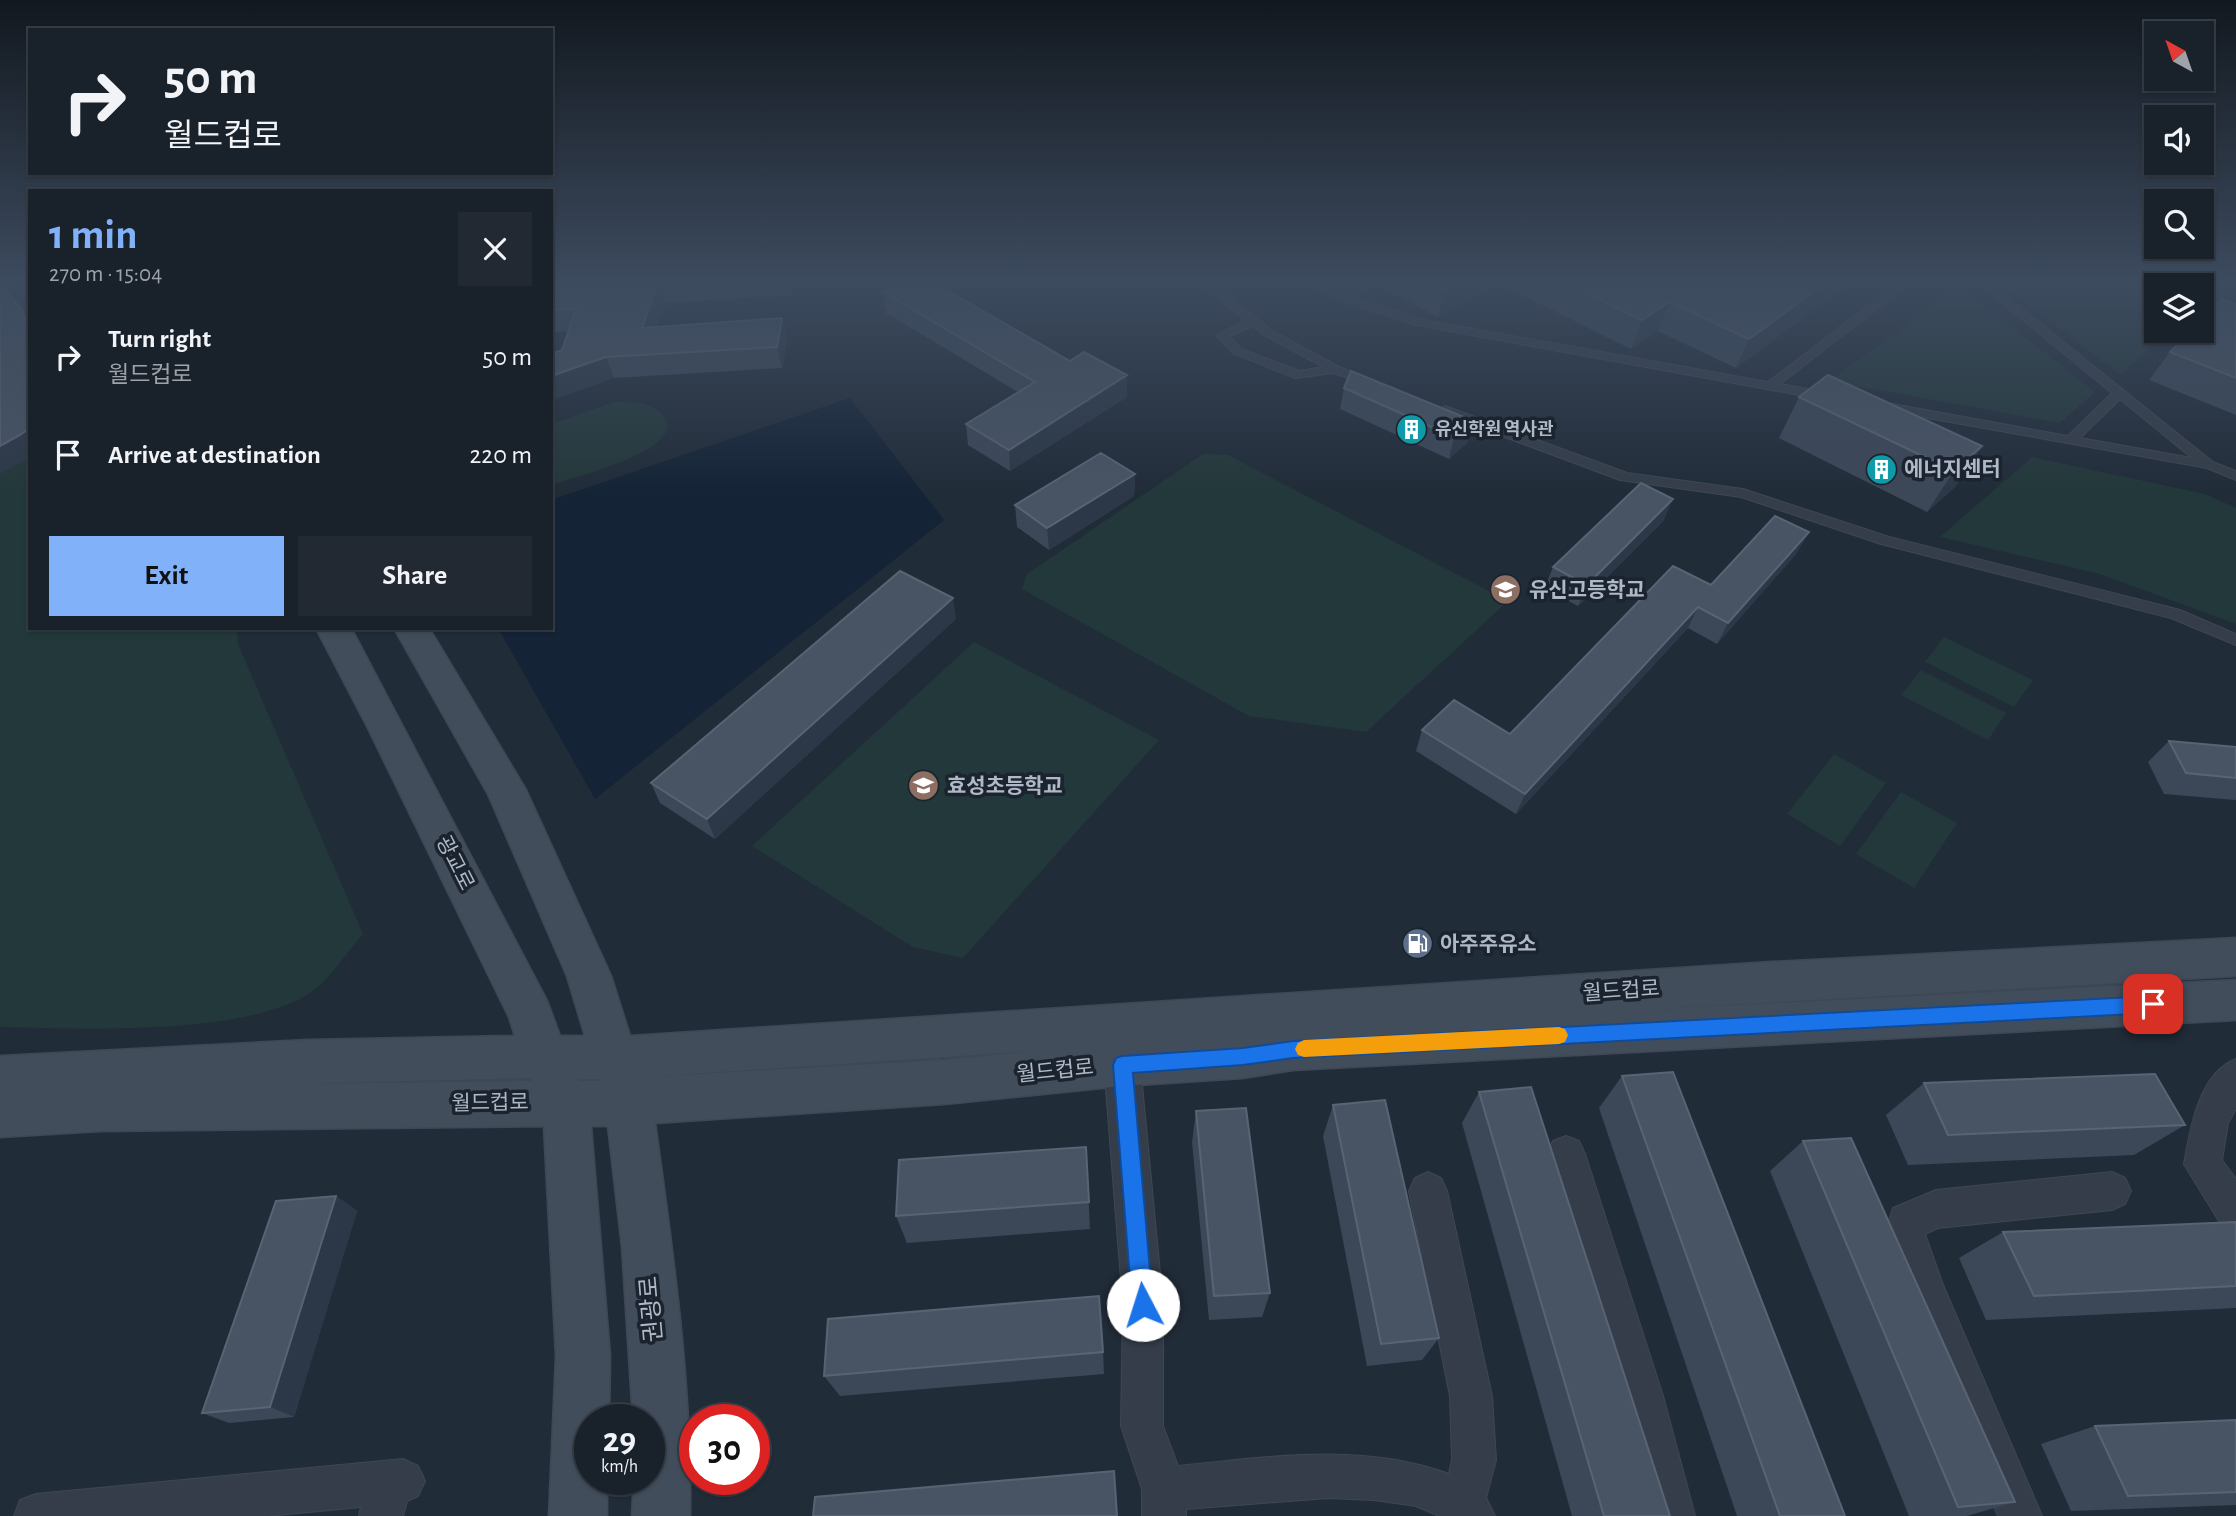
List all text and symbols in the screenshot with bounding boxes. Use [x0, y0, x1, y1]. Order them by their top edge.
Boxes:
north arrow [2144, 21, 2214, 91]
map controls [2144, 21, 2214, 343]
text: 50 m [164, 54, 258, 103]
icon: right [49, 56, 140, 147]
button: sound [2144, 105, 2214, 175]
text: 월드컵로 [164, 120, 282, 152]
button: search [2144, 189, 2214, 259]
button: close [458, 212, 532, 286]
text: 1 min [49, 214, 138, 256]
text: 270 m · 15:04 [49, 263, 162, 286]
button: layers [2144, 273, 2214, 343]
text: Turn right [108, 326, 211, 352]
icon: right [49, 338, 87, 376]
text: 50 m [482, 344, 532, 370]
text: 월드컵로 [108, 364, 193, 387]
building icon: 유신학원 역사관 [1395, 413, 1429, 447]
place label: 유신학원 역사관 [1435, 419, 1554, 439]
icon: arrive [49, 436, 87, 474]
text: Arrive at destination [108, 442, 321, 468]
text: 220 m [470, 442, 532, 468]
building icon: 에너지센터 [1864, 452, 1898, 486]
place label: 에너지센터 [1904, 458, 2001, 480]
button: Exit [49, 536, 284, 616]
button: Share [298, 536, 532, 616]
school or university icon: 유신고등학교 [1489, 573, 1523, 607]
place label: 유신고등학교 [1529, 579, 1645, 601]
school or university icon: 효성초등학교 [907, 769, 941, 803]
place label: 효성초등학교 [947, 775, 1063, 797]
street label: 광교로 [432, 832, 478, 894]
fuel station icon: 아주주유소 [1400, 927, 1434, 961]
place label: 아주주유소 [1440, 933, 1537, 955]
pin [2123, 974, 2183, 1034]
street label: 월드컵로 [1582, 977, 1660, 1004]
icon: arrive [2134, 985, 2172, 1023]
street label: 월드컵로 [1015, 1056, 1095, 1085]
street label: 월드컵로 [451, 1091, 529, 1114]
position arrow [1106, 1268, 1180, 1342]
street label: 권광로 [636, 1275, 667, 1343]
speed limit sign: 30 [679, 1404, 770, 1495]
text: 29 [603, 1423, 636, 1458]
text: km/h [601, 1458, 638, 1476]

